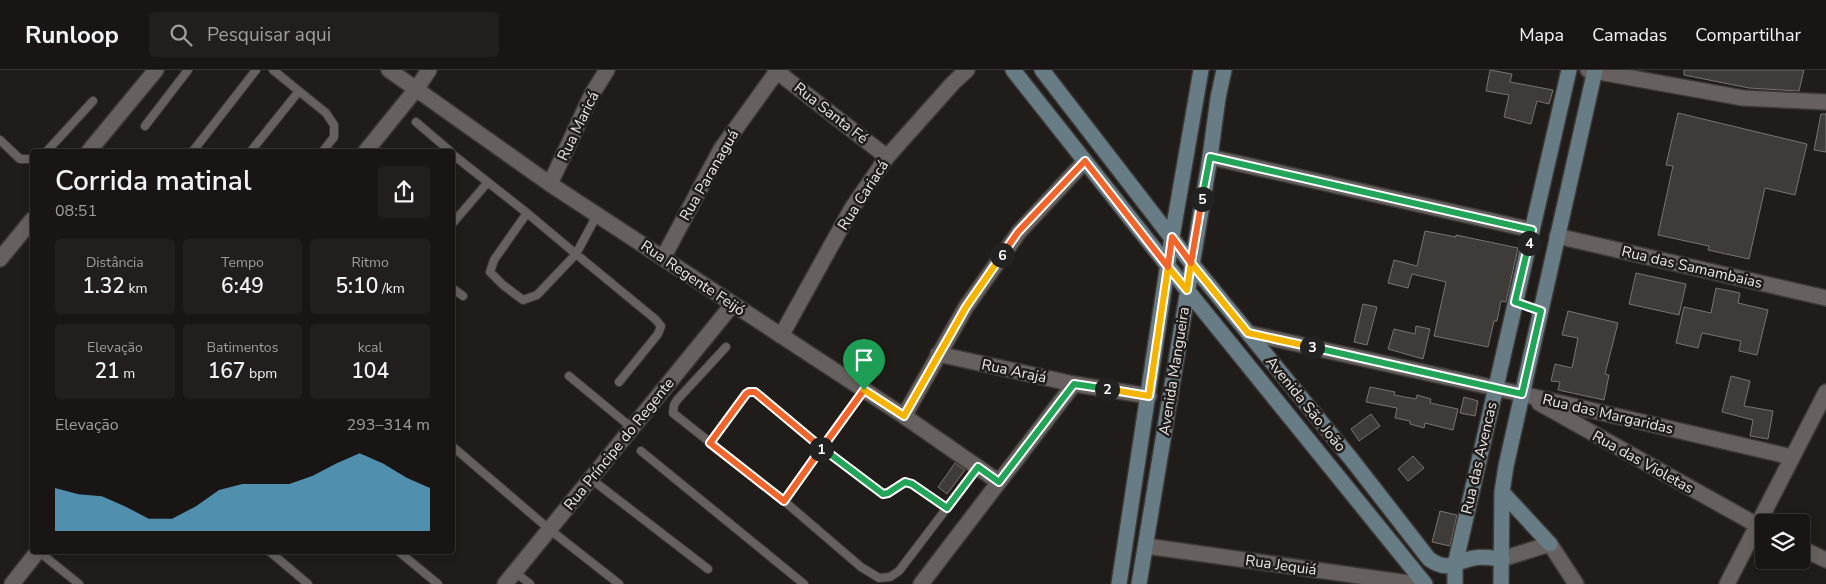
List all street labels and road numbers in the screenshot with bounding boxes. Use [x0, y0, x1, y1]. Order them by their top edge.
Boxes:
street label: Rua Santa Fé [790, 78, 872, 148]
street label: Rua Maricá [553, 88, 603, 164]
street label: Rua Paranaguá [675, 126, 743, 224]
street label: Rua Cariacá [833, 156, 893, 234]
street label: Rua Regente Feijó [637, 236, 749, 320]
street label: Rua das Samambaias [1620, 241, 1764, 293]
street label: Avenida Mangueira [1154, 305, 1194, 437]
street label: Avenida São João [1261, 352, 1351, 456]
street label: Rua Arajá [980, 354, 1048, 388]
street label: Rua Príncipe do Regente [559, 374, 679, 514]
street label: Rua das Margaridas [1541, 389, 1675, 439]
street label: Rua das Avencas [1456, 400, 1502, 516]
street label: Rua das Violetas [1589, 426, 1697, 498]
street label: Rua Jequiá [1244, 550, 1318, 580]

